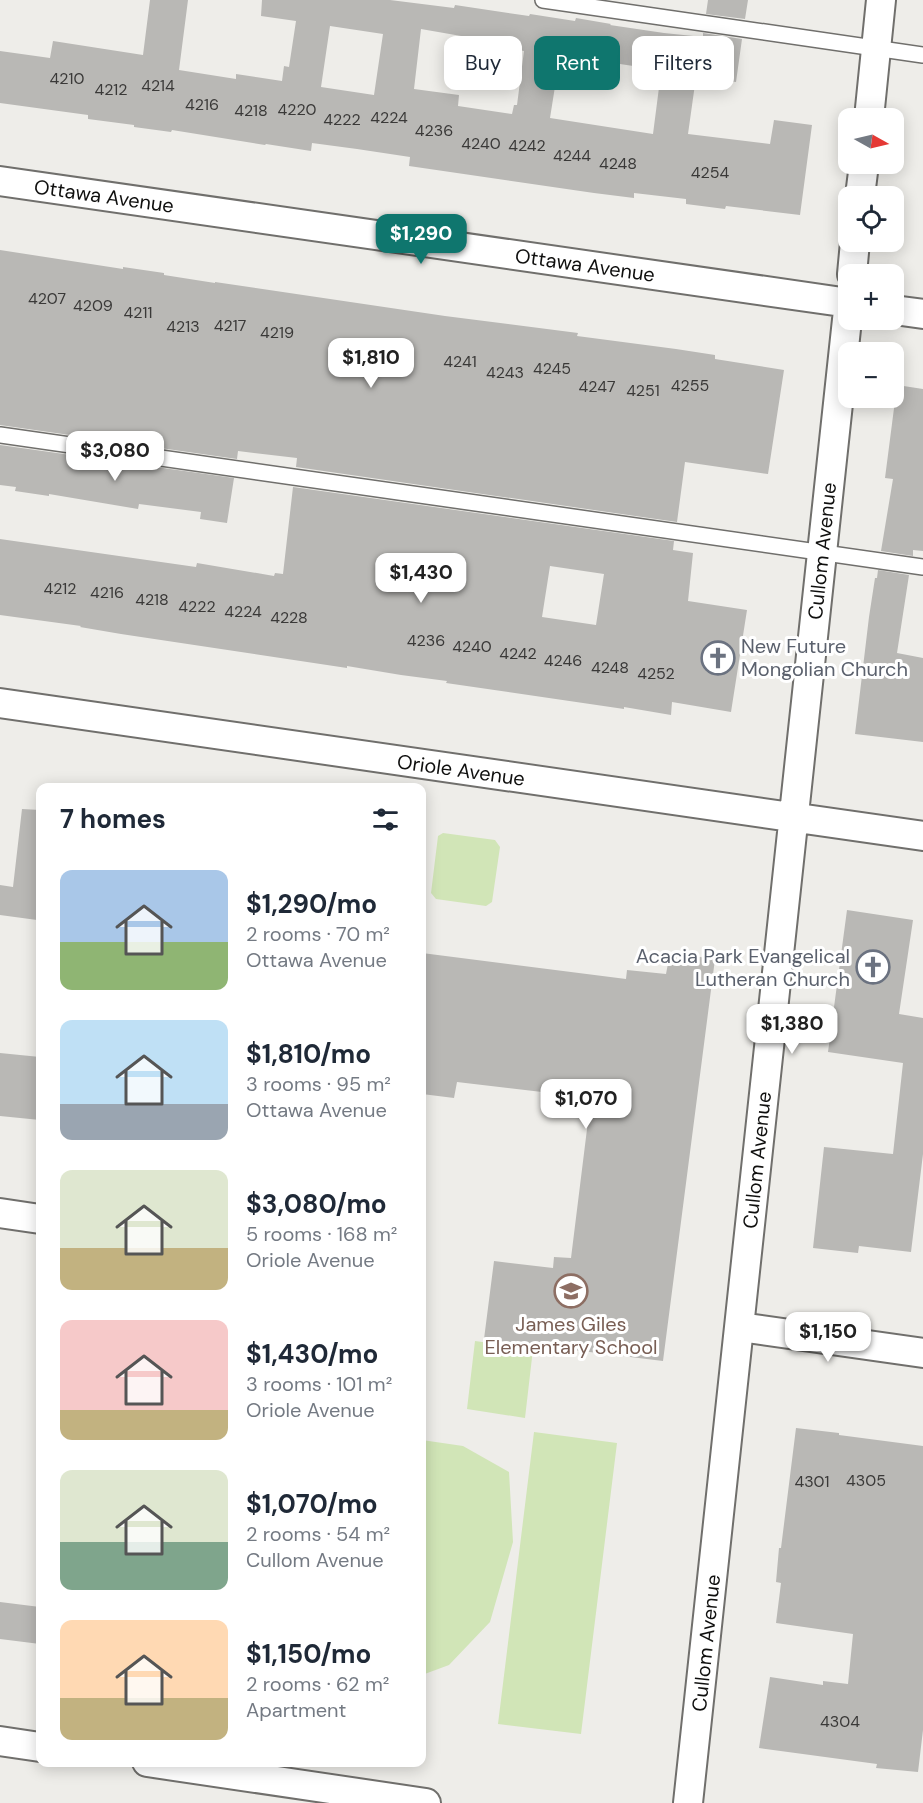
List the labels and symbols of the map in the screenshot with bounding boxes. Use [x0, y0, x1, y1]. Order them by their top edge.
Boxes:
house number: 4210 [50, 68, 84, 89]
house number: 4214 [141, 75, 175, 96]
house number: 4212 [94, 79, 128, 100]
house number: 4216 [185, 94, 219, 115]
house number: 4220 [278, 99, 317, 120]
house number: 4218 [234, 100, 268, 121]
house number: 4224 [370, 107, 408, 128]
north arrow [838, 108, 904, 174]
house number: 4222 [323, 109, 361, 130]
house number: 4236 [415, 120, 453, 141]
house number: 4240 [461, 133, 501, 154]
house number: 4242 [508, 135, 546, 156]
house number: 4244 [553, 145, 591, 166]
house number: 4248 [599, 153, 637, 174]
house number: 4254 [691, 162, 729, 183]
street label: Ottawa Avenue [32, 173, 176, 219]
pin: $1,290 [372, 214, 470, 265]
street label: Ottawa Avenue [513, 242, 657, 288]
house number: 4207 [28, 288, 66, 309]
house number: 4209 [73, 295, 113, 316]
house number: 4211 [124, 302, 152, 323]
house number: 4217 [214, 315, 246, 336]
house number: 4213 [166, 316, 200, 337]
house number: 4219 [260, 322, 294, 343]
pin: $1,810 [322, 338, 420, 389]
house number: 4241 [443, 351, 477, 372]
house number: 4245 [533, 358, 571, 379]
house number: 4243 [486, 362, 524, 383]
house number: 4255 [671, 375, 709, 396]
house number: 4247 [579, 376, 615, 397]
house number: 4251 [626, 380, 660, 401]
pin: $3,080 [66, 431, 164, 482]
street label: Cullom Avenue [802, 481, 842, 621]
pin: $1,430 [372, 553, 470, 604]
house number: 4212 [43, 578, 77, 599]
house number: 4216 [90, 582, 124, 603]
house number: 4218 [135, 589, 169, 610]
house number: 4222 [178, 596, 216, 617]
house number: 4224 [224, 601, 262, 622]
house number: 4228 [270, 607, 308, 628]
house number: 4236 [407, 630, 445, 651]
place label: New Future Mongolian Church [741, 633, 908, 682]
house number: 4240 [452, 636, 492, 657]
church icon: New Future Mongolian Church [700, 640, 736, 676]
house number: 4242 [499, 643, 537, 664]
house number: 4246 [544, 650, 582, 671]
house number: 4248 [591, 657, 629, 678]
house number: 4252 [637, 663, 675, 684]
street label: Oriole Avenue [395, 748, 527, 792]
place label: Acacia Park Evangelical Lutheran Church [636, 943, 850, 992]
church icon: Acacia Park Evangelical Lutheran Church [855, 949, 891, 985]
pin: $1,380 [743, 1004, 841, 1055]
pin: $1,070 [537, 1079, 635, 1130]
street label: Cullom Avenue [737, 1090, 777, 1230]
school or university icon: James Giles Elementary School [553, 1273, 589, 1309]
place label: James Giles Elementary School [484, 1311, 658, 1360]
pin: $1,150 [779, 1312, 877, 1363]
house number: 4305 [846, 1470, 886, 1491]
house number: 4301 [794, 1471, 830, 1492]
street label: Cullom Avenue [686, 1573, 726, 1713]
house number: 4304 [820, 1711, 860, 1732]

